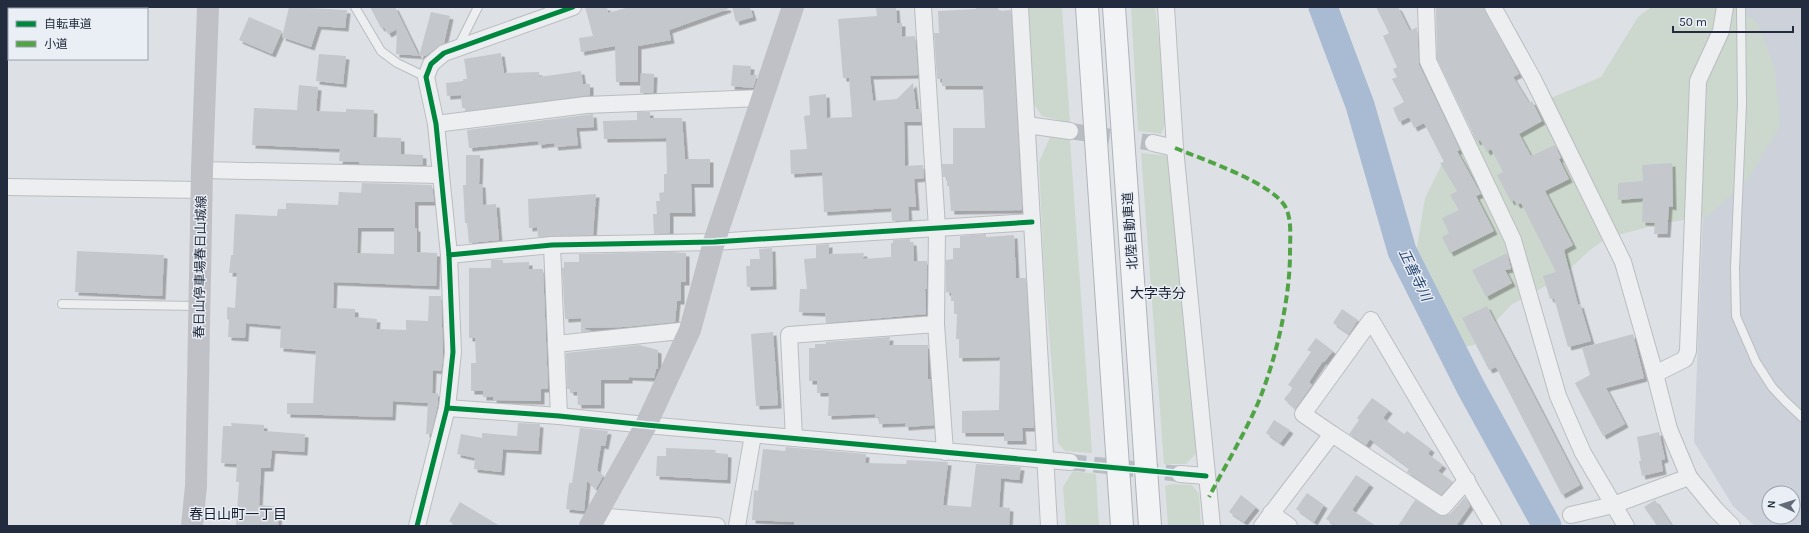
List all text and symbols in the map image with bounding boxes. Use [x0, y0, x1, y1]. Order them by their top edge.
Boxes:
legend [8, 8, 148, 60]
scale bar [1673, 8, 1793, 34]
text: 50 m [1679, 15, 1707, 29]
text: 自転車道 [44, 17, 92, 31]
text: 小道 [44, 37, 68, 51]
street label: 北陸自動車道 [1120, 192, 1140, 270]
street label: 春日山停車場春日山城線 [191, 195, 209, 339]
water label: 正善寺川 [1395, 246, 1436, 306]
district label: 大字寺分 [1130, 285, 1186, 302]
north arrow [1761, 485, 1801, 525]
text: N [1765, 500, 1778, 509]
district label: 春日山町一丁目 [189, 506, 287, 523]

